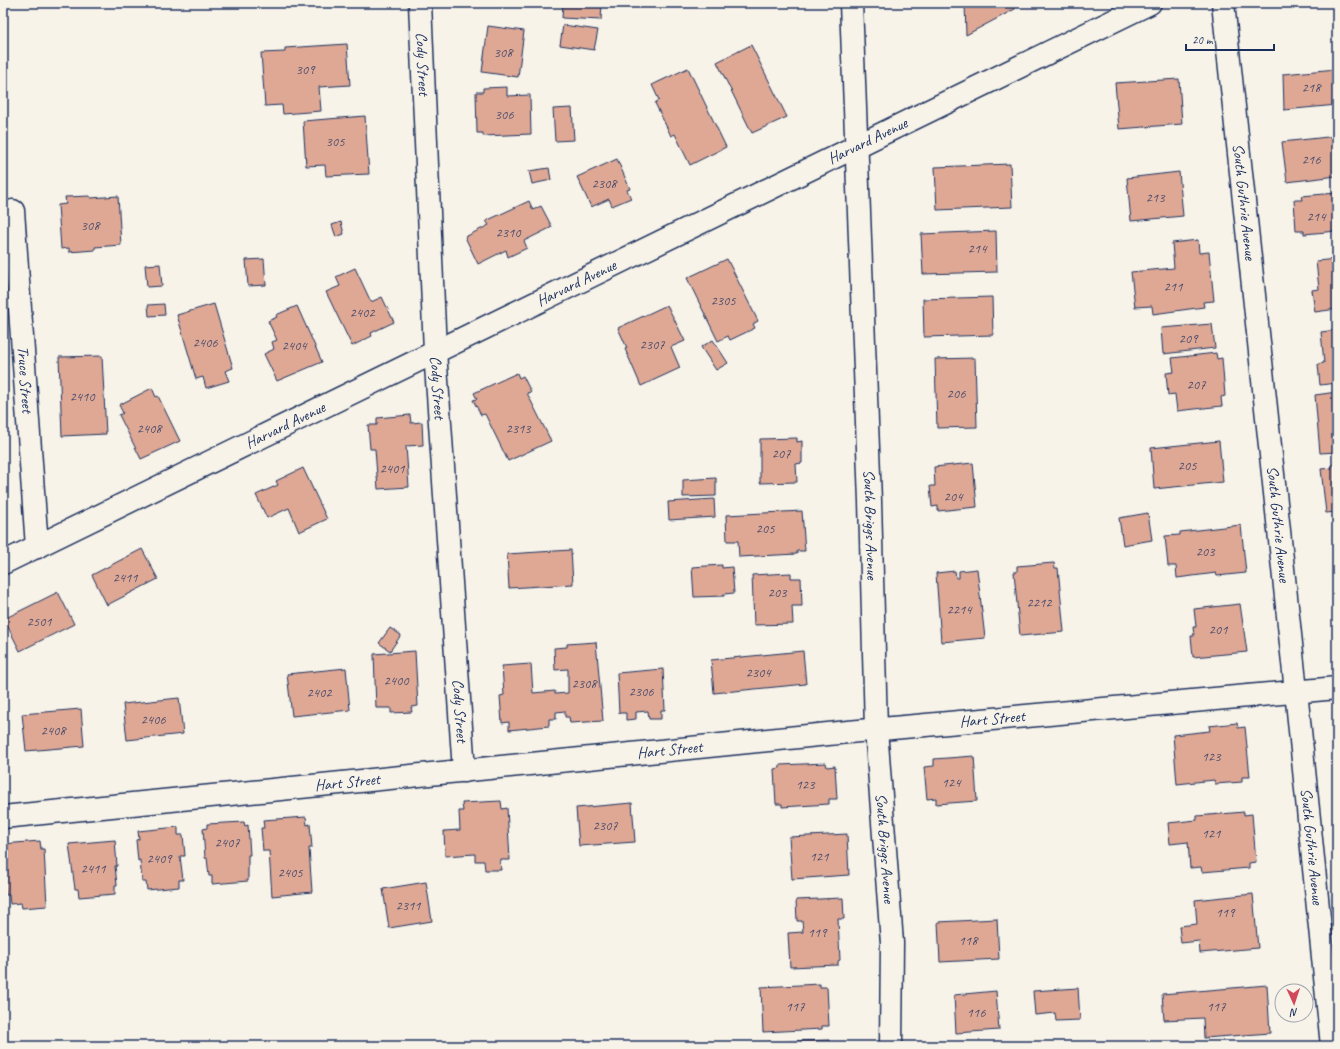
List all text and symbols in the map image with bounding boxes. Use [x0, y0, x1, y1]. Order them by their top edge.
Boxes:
scale bar [1186, 26, 1274, 52]
street label: Cody Street [411, 32, 434, 98]
text: 20 m [1192, 32, 1214, 48]
house number: 308 [494, 44, 514, 61]
house number: 309 [296, 61, 316, 78]
house number: 218 [1302, 79, 1322, 96]
house number: 306 [495, 106, 514, 123]
street label: Harvard Avenue [824, 112, 912, 169]
house number: 305 [326, 133, 345, 150]
street label: South Guthrie Avenue [1228, 143, 1260, 263]
house number: 216 [1302, 151, 1321, 168]
house number: 2308 [591, 175, 618, 192]
house number: 213 [1146, 189, 1166, 206]
house number: 214 [1307, 208, 1327, 225]
house number: 308 [81, 217, 101, 234]
house number: 2310 [495, 224, 522, 241]
house number: 214 [968, 240, 988, 257]
street label: Harvard Avenue [533, 254, 621, 311]
house number: 211 [1164, 278, 1183, 295]
house number: 2305 [710, 292, 736, 309]
house number: 2402 [349, 304, 376, 321]
house number: 209 [1179, 330, 1199, 347]
house number: 2406 [192, 334, 218, 351]
house number: 2307 [639, 336, 665, 353]
house number: 2404 [281, 337, 308, 354]
street label: Truce Street [13, 345, 38, 415]
street label: Cody Street [425, 355, 450, 422]
house number: 207 [1187, 376, 1206, 393]
house number: 206 [947, 385, 966, 402]
house number: 2410 [69, 388, 96, 405]
street label: Harvard Avenue [242, 397, 330, 453]
house number: 2408 [136, 420, 163, 437]
house number: 2313 [505, 420, 532, 437]
house number: 207 [772, 445, 791, 462]
house number: 205 [1178, 457, 1197, 474]
house number: 2401 [379, 460, 405, 477]
street label: South Guthrie Avenue [1262, 465, 1295, 585]
street label: South Briggs Avenue [859, 469, 882, 582]
house number: 204 [944, 488, 964, 505]
house number: 205 [756, 520, 775, 537]
house number: 203 [1196, 543, 1216, 560]
house number: 2411 [112, 569, 138, 586]
house number: 203 [768, 584, 788, 601]
house number: 2212 [1026, 594, 1053, 611]
house number: 2214 [946, 601, 973, 618]
house number: 2501 [26, 613, 52, 630]
house number: 201 [1209, 621, 1228, 638]
house number: 2304 [745, 664, 772, 681]
house number: 2400 [383, 672, 410, 689]
house number: 2308 [571, 675, 598, 692]
street label: Cody Street [448, 679, 472, 745]
house number: 2306 [628, 683, 654, 700]
house number: 2402 [306, 684, 333, 701]
street label: Hart Street [959, 706, 1027, 732]
house number: 2406 [140, 711, 166, 728]
house number: 2408 [40, 722, 67, 739]
street label: Hart Street [636, 737, 705, 763]
house number: 123 [1202, 748, 1222, 765]
street label: Hart Street [314, 769, 383, 796]
house number: 124 [942, 774, 962, 791]
house number: 123 [796, 776, 816, 793]
street label: South Guthrie Avenue [1296, 787, 1328, 907]
street label: South Briggs Avenue [871, 793, 899, 906]
house number: 2307 [592, 817, 618, 834]
house number: 121 [1202, 825, 1221, 842]
house number: 2407 [214, 834, 240, 851]
house number: 121 [810, 848, 829, 865]
house number: 2409 [146, 850, 173, 867]
house number: 2411 [80, 860, 106, 877]
house number: 2405 [277, 864, 303, 881]
house number: 2311 [395, 897, 421, 914]
house number: 119 [1216, 904, 1236, 921]
house number: 119 [808, 924, 828, 941]
house number: 118 [959, 932, 979, 949]
north arrow [1274, 983, 1314, 1023]
house number: 117 [786, 998, 805, 1015]
house number: 117 [1207, 998, 1226, 1015]
house number: 116 [967, 1004, 986, 1021]
text: N [1289, 1006, 1298, 1020]

